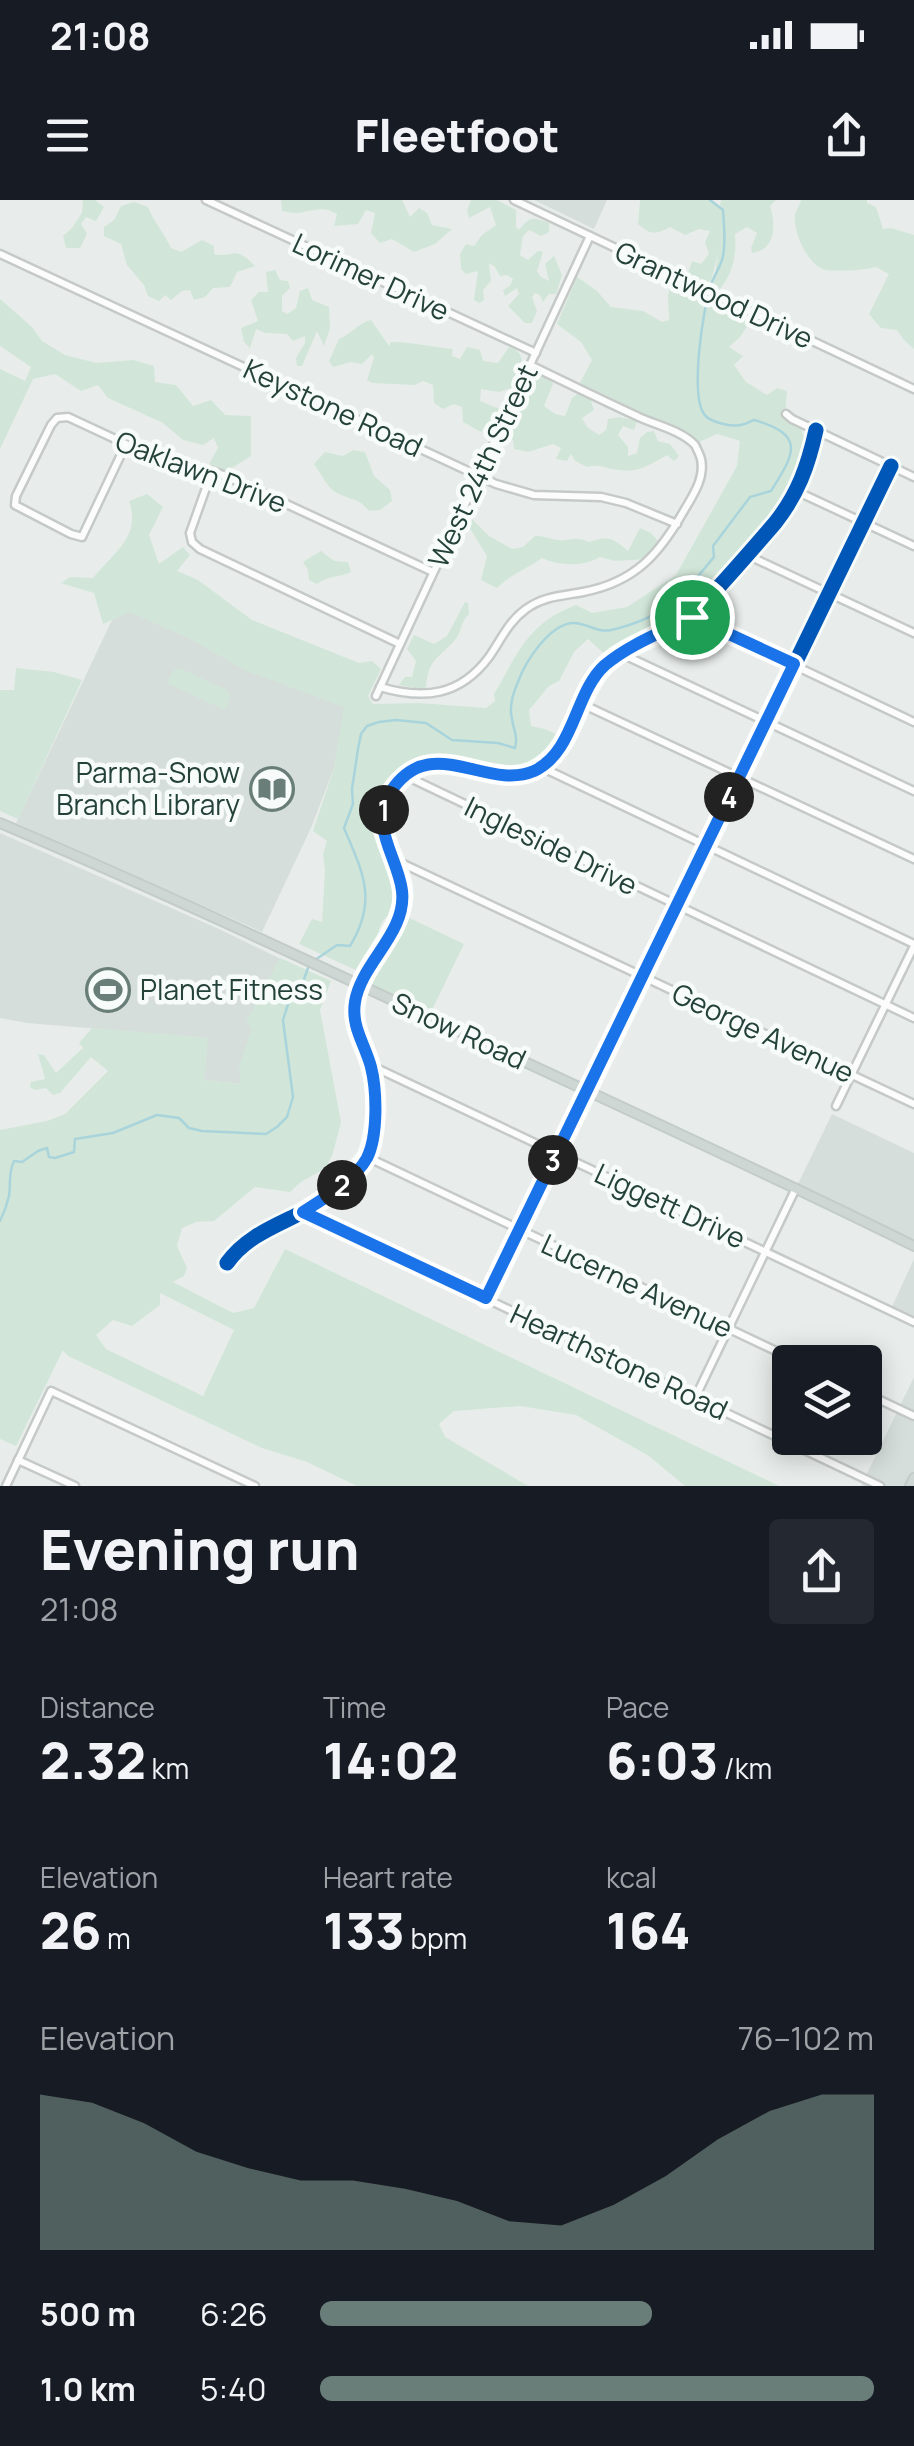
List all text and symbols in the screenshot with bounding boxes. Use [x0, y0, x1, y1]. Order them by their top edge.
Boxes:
text: 21:08 [50, 9, 151, 61]
text: Fleetfoot [355, 104, 559, 166]
icon: menu [40, 108, 95, 163]
icon: share [819, 108, 874, 163]
street label: Lorimer Drive [287, 223, 456, 329]
street label: Grantwood Drive [609, 232, 820, 357]
street label: Keystone Road [238, 349, 429, 465]
street label: West 24th Street [418, 358, 546, 573]
street label: Oaklawn Drive [110, 421, 292, 521]
pin [650, 575, 735, 660]
icon: arrive [665, 590, 720, 645]
place label: Parma-Snow Branch Library [56, 753, 240, 823]
library icon: Parma-Snow Branch Library [249, 766, 295, 812]
pin: 4 [704, 772, 754, 822]
text: 4 [720, 778, 738, 816]
pin: 1 [359, 785, 409, 835]
street label: Ingleside Drive [459, 787, 644, 903]
text: 1 [378, 791, 390, 829]
sports icon: Planet Fitness [85, 967, 131, 1013]
place label: Planet Fitness [140, 970, 323, 1008]
street label: George Avenue [666, 973, 861, 1091]
street label: Snow Road [386, 983, 532, 1078]
pin: 3 [528, 1135, 578, 1185]
text: 3 [545, 1141, 561, 1179]
street label: Liggett Drive [589, 1154, 752, 1257]
pin: 2 [317, 1160, 367, 1210]
text: 2 [334, 1166, 350, 1204]
street label: Lucerne Avenue [536, 1224, 739, 1346]
street label: Hearthstone Road [505, 1294, 734, 1428]
map controls [772, 1345, 882, 1455]
button: layers [772, 1345, 882, 1455]
text: Evening run [40, 1511, 359, 1587]
button: share [769, 1519, 874, 1624]
text: 21:08 [40, 1587, 118, 1631]
text: Distance [40, 1688, 155, 1726]
text: Time [323, 1688, 386, 1726]
text: Pace [606, 1688, 669, 1726]
text: 2.32 [40, 1726, 146, 1794]
text: 14:02 [323, 1726, 458, 1794]
text: 6:03 [606, 1726, 718, 1794]
text: km [146, 1749, 189, 1787]
text: /km [718, 1749, 772, 1787]
text: Elevation [40, 1858, 158, 1896]
text: Heart rate [323, 1858, 453, 1896]
text: kcal [606, 1858, 657, 1896]
text: 26 [40, 1896, 101, 1964]
text: 133 [323, 1896, 405, 1964]
text: 164 [606, 1896, 691, 1964]
text: m [101, 1919, 131, 1957]
text: bpm [405, 1919, 467, 1957]
text: Elevation [40, 2016, 175, 2060]
text: 76–102 m [738, 2016, 874, 2060]
text: 500 m [40, 2292, 136, 2336]
text: 6:26 [200, 2292, 268, 2336]
text: 1.0 km [40, 2367, 136, 2411]
text: 5:40 [200, 2367, 266, 2411]

